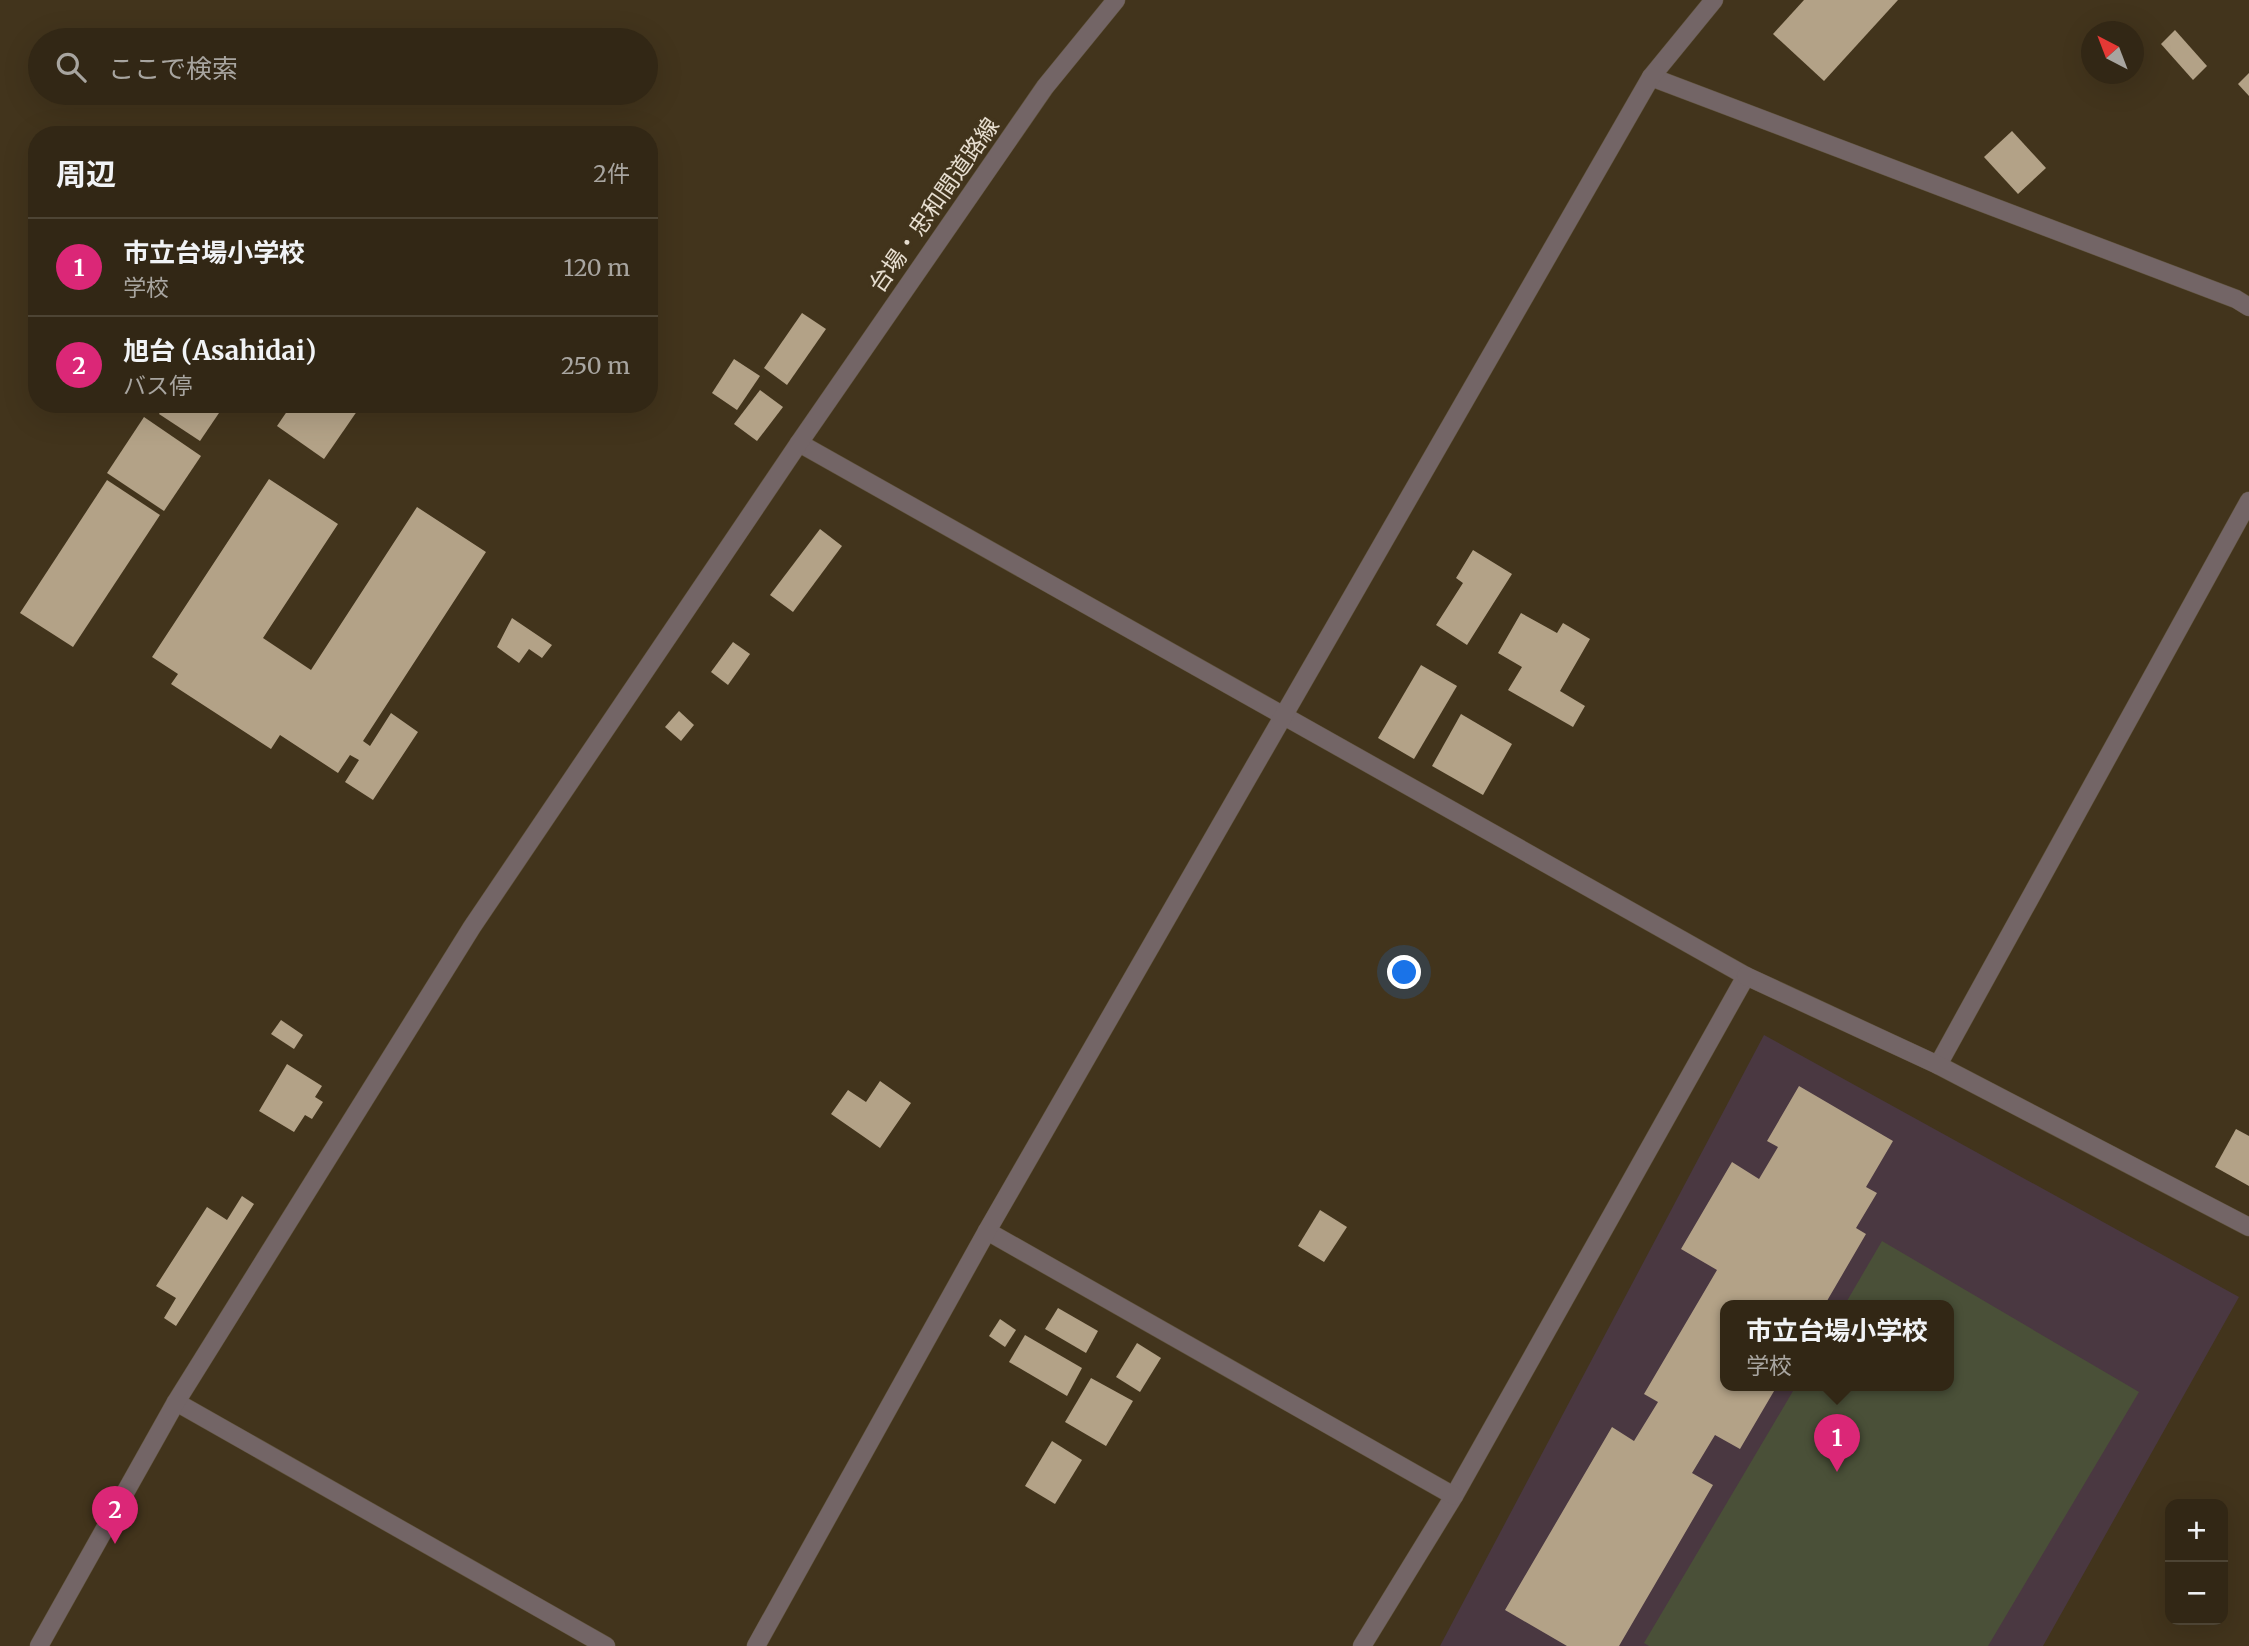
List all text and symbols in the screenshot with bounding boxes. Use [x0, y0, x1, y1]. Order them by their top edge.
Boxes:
north arrow [2081, 21, 2144, 84]
search box [28, 28, 658, 105]
icon: search [52, 48, 90, 86]
text: ここで検索 [108, 52, 238, 85]
street label: 台場・忠和間道路線 [862, 112, 1005, 298]
text: 周辺 [56, 155, 116, 193]
text: 2件 [593, 159, 630, 188]
text: 市立台場小学校 [123, 236, 305, 269]
text: 1 [74, 253, 84, 282]
text: 120 m [564, 253, 630, 282]
text: 学校 [123, 273, 169, 302]
text: 旭台 (Asahidai) [123, 334, 316, 367]
text: 2 [72, 351, 86, 380]
text: 250 m [561, 351, 630, 380]
text: バス停 [123, 371, 192, 400]
your location [1387, 955, 1421, 989]
popup [1720, 1300, 1954, 1391]
text: 市立台場小学校 [1746, 1314, 1928, 1347]
text: 学校 [1746, 1351, 1792, 1380]
pin: 1 [1814, 1414, 1860, 1472]
pin: 2 [92, 1486, 138, 1544]
map controls [2165, 1499, 2228, 1625]
button: + [2165, 1499, 2228, 1562]
button: − [2165, 1562, 2228, 1625]

